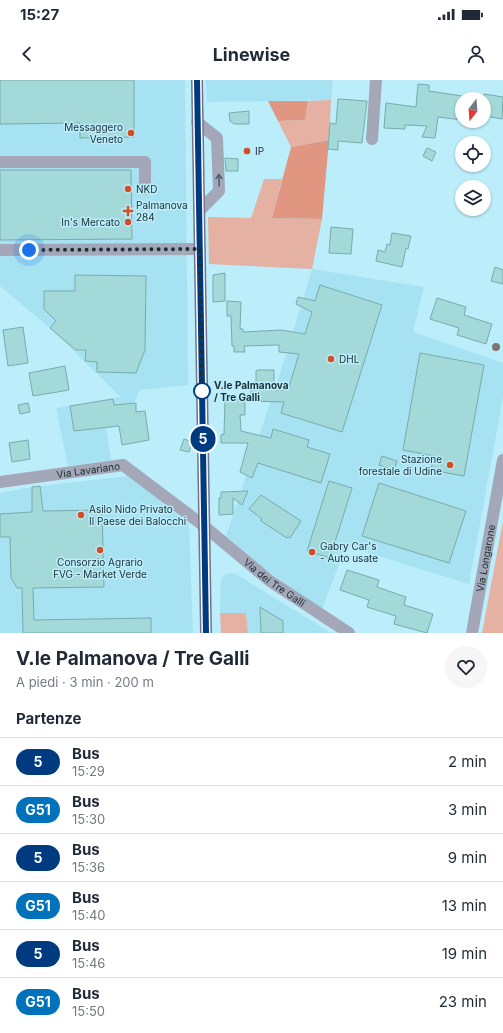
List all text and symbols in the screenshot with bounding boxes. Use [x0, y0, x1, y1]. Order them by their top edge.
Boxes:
text: 15:27 [20, 5, 59, 24]
icon: back [16, 43, 38, 65]
icon: person [465, 43, 487, 65]
text: Linewise [213, 44, 290, 65]
north arrow [455, 92, 491, 128]
map controls [455, 92, 491, 216]
place label: Messaggero Veneto [64, 121, 123, 145]
marker: Messaggero Veneto [126, 128, 136, 138]
button: locate [455, 136, 491, 172]
place label: IP [255, 145, 264, 157]
marker: IP [242, 146, 252, 156]
one-way arrow [215, 174, 222, 187]
button: layers [455, 180, 491, 216]
place label: NKD [136, 183, 157, 195]
marker: NKD [123, 184, 133, 194]
place label: Palmanova 284 [136, 199, 188, 223]
marker: Palmanova 284 [123, 206, 133, 216]
place label: In's Mercato [61, 216, 120, 228]
marker: In's Mercato [123, 217, 133, 227]
your location [19, 240, 39, 260]
place label: DHL [339, 353, 360, 365]
marker: DHL [326, 354, 336, 364]
place label: V.le Palmanova / Tre Galli [214, 379, 289, 403]
marker: V.le Palmanova / Tre Galli [193, 382, 211, 400]
line badge: 5 [190, 426, 216, 452]
text: 5 [199, 430, 207, 447]
place label: Stazione forestale di Udine [359, 453, 442, 477]
street label: Via Lavariano [56, 459, 121, 480]
marker: Stazione forestale di Udine [445, 460, 455, 470]
place label: Asilo Nido Privato Il Paese dei Balocchi [89, 503, 186, 527]
marker: Asilo Nido Privato Il Paese dei Balocchi [76, 510, 86, 520]
street label: Via Longarone [473, 523, 497, 593]
place label: Gabry Car's - Auto usate [320, 540, 378, 564]
marker: Consorzio Agrario FVG - Market Verde [95, 545, 105, 555]
marker: Gabry Car's - Auto usate [307, 547, 317, 557]
place label: Consorzio Agrario FVG - Market Verde [53, 556, 147, 580]
street label: Via dei Tre Galli [241, 556, 308, 609]
button: heart [445, 646, 487, 688]
text: V.le Palmanova / Tre Galli [16, 647, 249, 670]
text: A piedi · 3 min · 200 m [16, 674, 154, 690]
text: Partenze [16, 709, 82, 728]
text: Bus [72, 744, 100, 763]
text: 2 min [448, 752, 487, 771]
text: 5 [34, 753, 42, 770]
text: 15:29 [72, 763, 105, 779]
text: Bus [72, 792, 100, 811]
text: 3 min [448, 800, 487, 819]
text: G51 [25, 801, 51, 818]
text: 15:30 [72, 811, 105, 827]
text: Bus [72, 840, 100, 859]
text: 9 min [448, 848, 487, 867]
text: 5 [34, 849, 42, 866]
text: 15:36 [72, 859, 105, 875]
text: Bus [72, 888, 100, 907]
text: 13 min [442, 896, 487, 915]
text: G51 [25, 897, 51, 914]
text: 15:40 [72, 907, 106, 923]
text: Bus [72, 936, 100, 955]
text: 19 min [442, 944, 487, 963]
text: 5 [34, 945, 42, 962]
text: 15:46 [72, 955, 105, 971]
text: Bus [72, 984, 100, 1003]
text: 23 min [439, 992, 487, 1011]
text: G51 [25, 993, 51, 1010]
text: 15:50 [72, 1003, 105, 1019]

